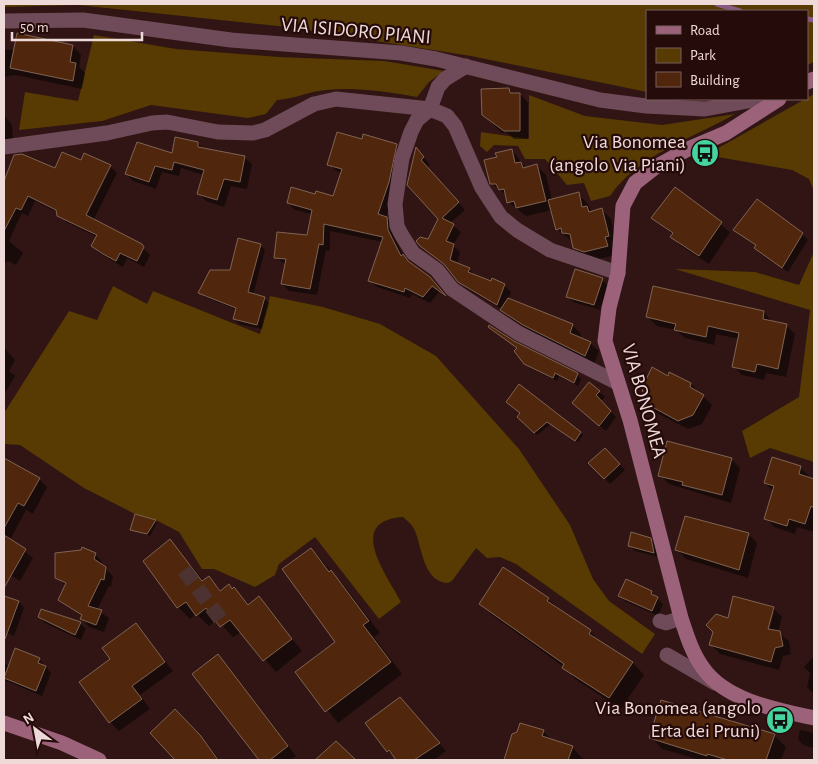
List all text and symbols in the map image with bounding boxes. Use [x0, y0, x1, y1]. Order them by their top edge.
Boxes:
scale bar [12, 10, 142, 42]
legend [646, 10, 808, 100]
street label: VIA ISIDORO PIANI [280, 14, 432, 48]
text: 50 m [20, 20, 49, 35]
text: Road [690, 23, 720, 38]
text: Park [690, 48, 716, 63]
text: Building [690, 73, 740, 88]
place label: Via Bonomea (angolo Via Piani) [549, 132, 686, 175]
bus stop icon: Via Bonomea (angolo Via Piani) [690, 138, 720, 168]
street label: VIA BONOMEA [618, 342, 670, 461]
place label: Via Bonomea (angolo Erta dei Pruni) [595, 698, 761, 741]
north arrow [10, 704, 60, 754]
bus stop icon: Via Bonomea (angolo Erta dei Pruni) [765, 705, 795, 735]
text: N [21, 710, 36, 727]

